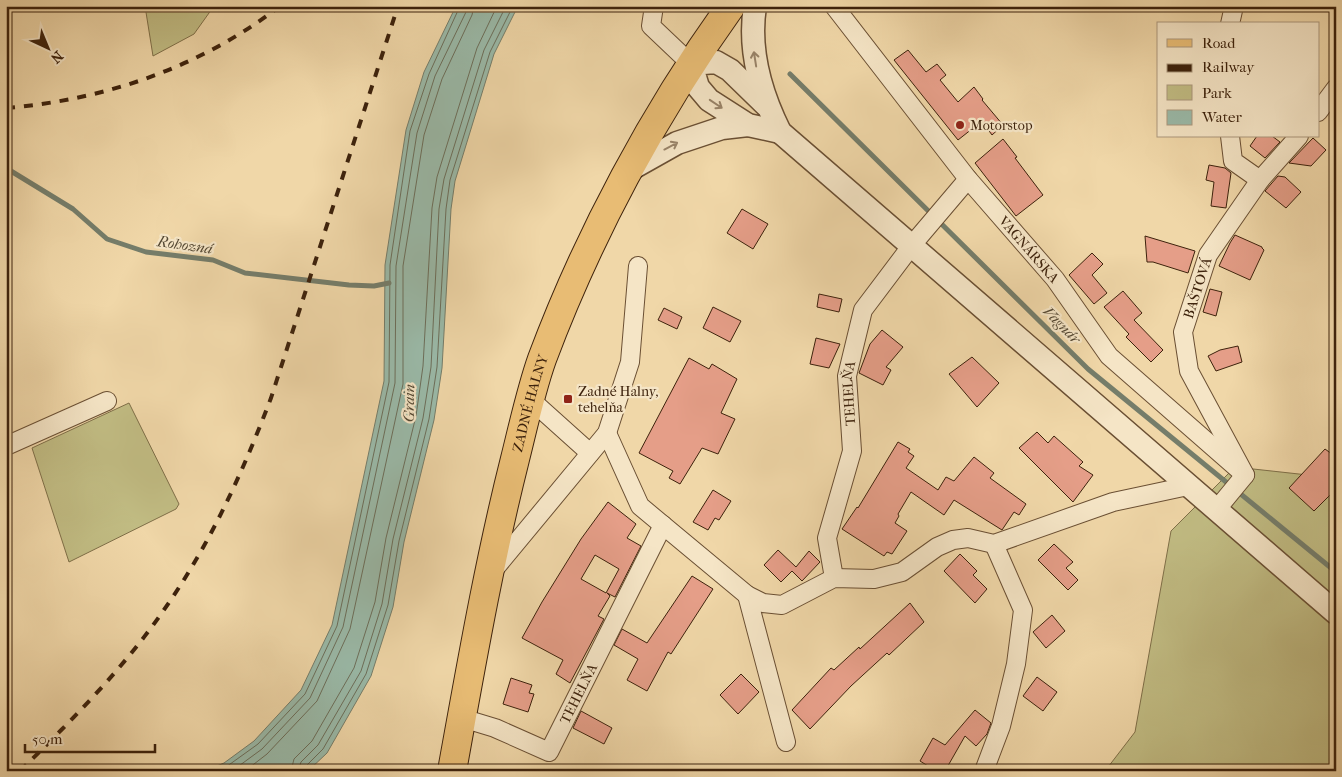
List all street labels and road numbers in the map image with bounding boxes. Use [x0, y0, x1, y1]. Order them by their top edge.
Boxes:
street label: VAGNÁRSKA [994, 212, 1063, 287]
street label: BAŠTOVÁ [1180, 254, 1216, 321]
street label: ZADNÉ HALNY [509, 352, 552, 454]
street label: TEHELŇA [837, 358, 860, 426]
street label: TEHELŇA [557, 660, 602, 727]

